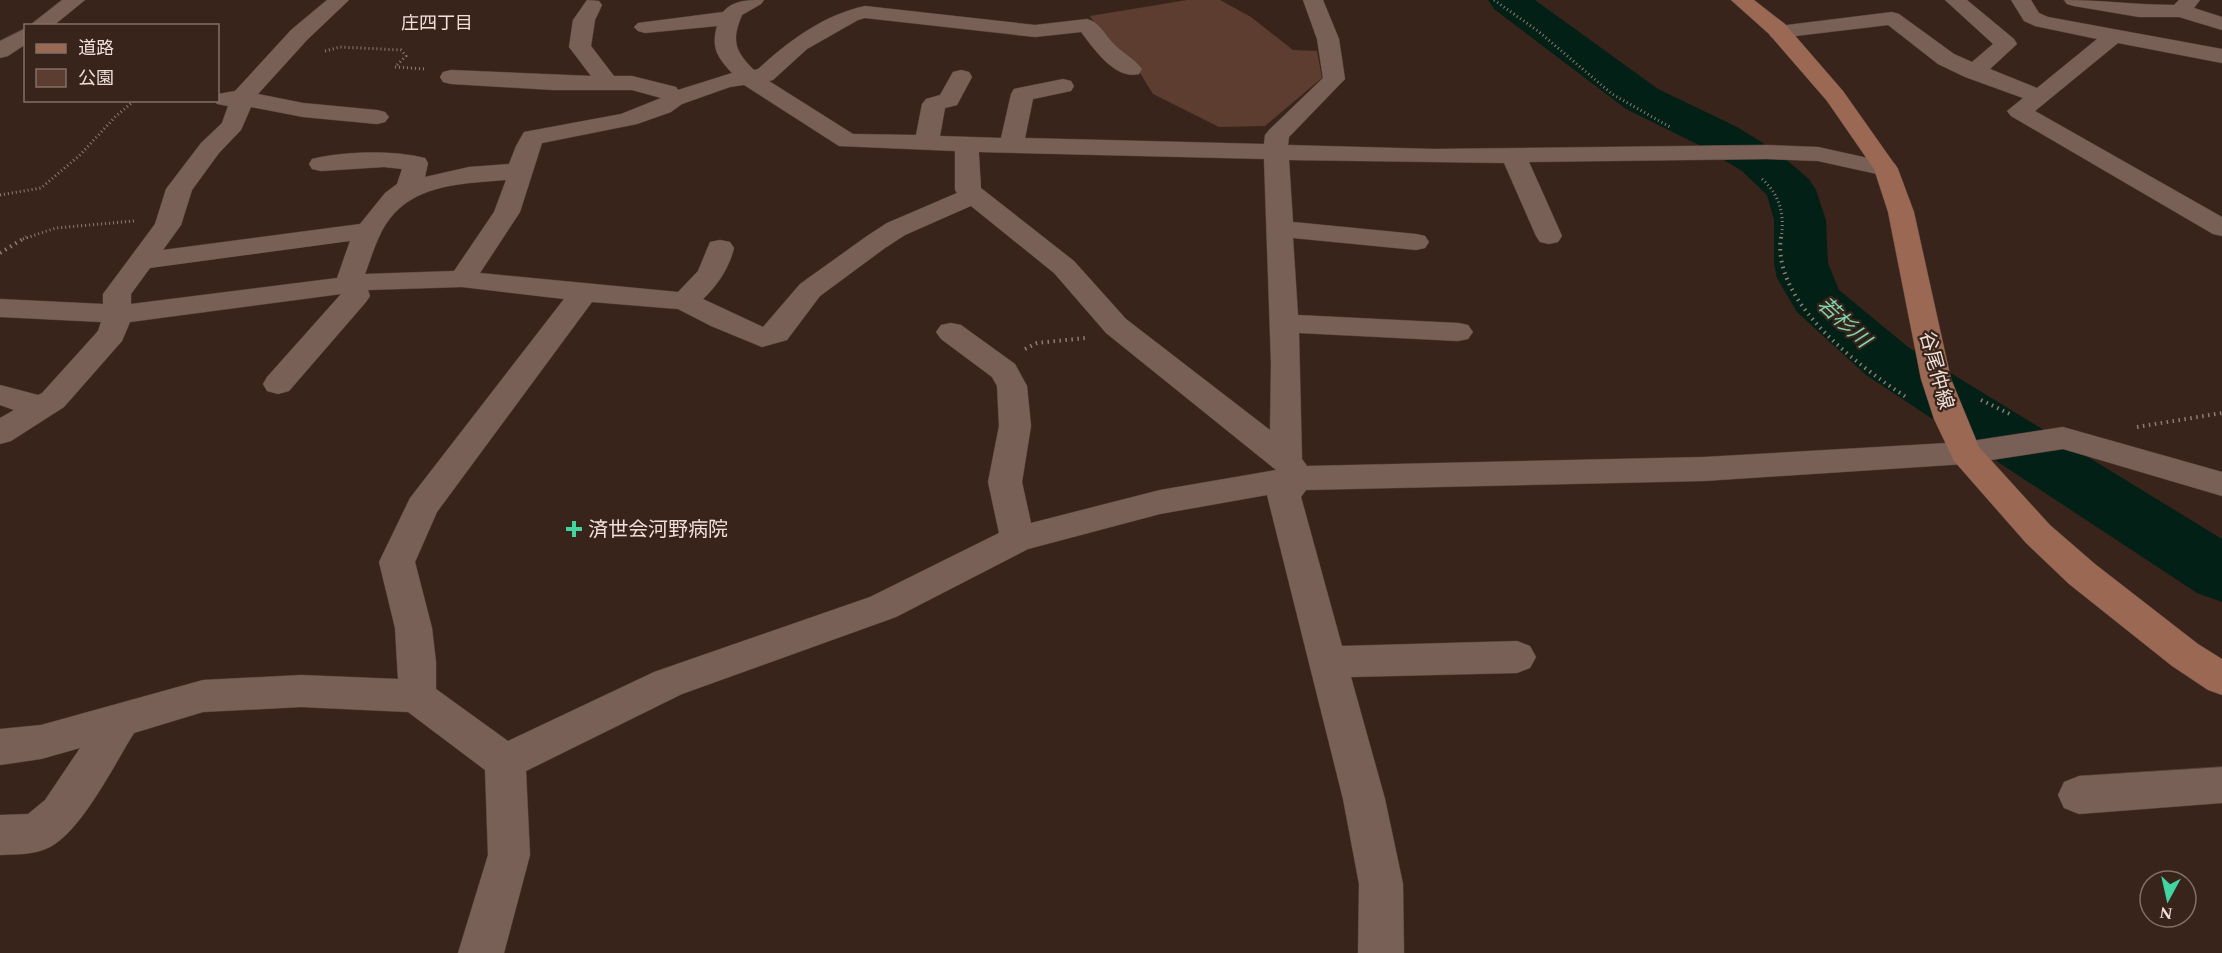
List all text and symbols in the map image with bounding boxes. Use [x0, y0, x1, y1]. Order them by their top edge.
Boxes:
district label: 庄四丁目 [401, 10, 473, 37]
legend [24, 24, 219, 102]
text: 道路 [78, 35, 114, 62]
text: 公園 [78, 65, 114, 92]
water label: 若杉川 [1809, 290, 1879, 357]
street label: 谷尾仲線 [1911, 328, 1961, 413]
place label: 済世会河野病院 [588, 515, 728, 545]
marker: 済世会河野病院 [565, 520, 583, 538]
north arrow [2138, 869, 2198, 929]
text: N [2158, 900, 2174, 926]

